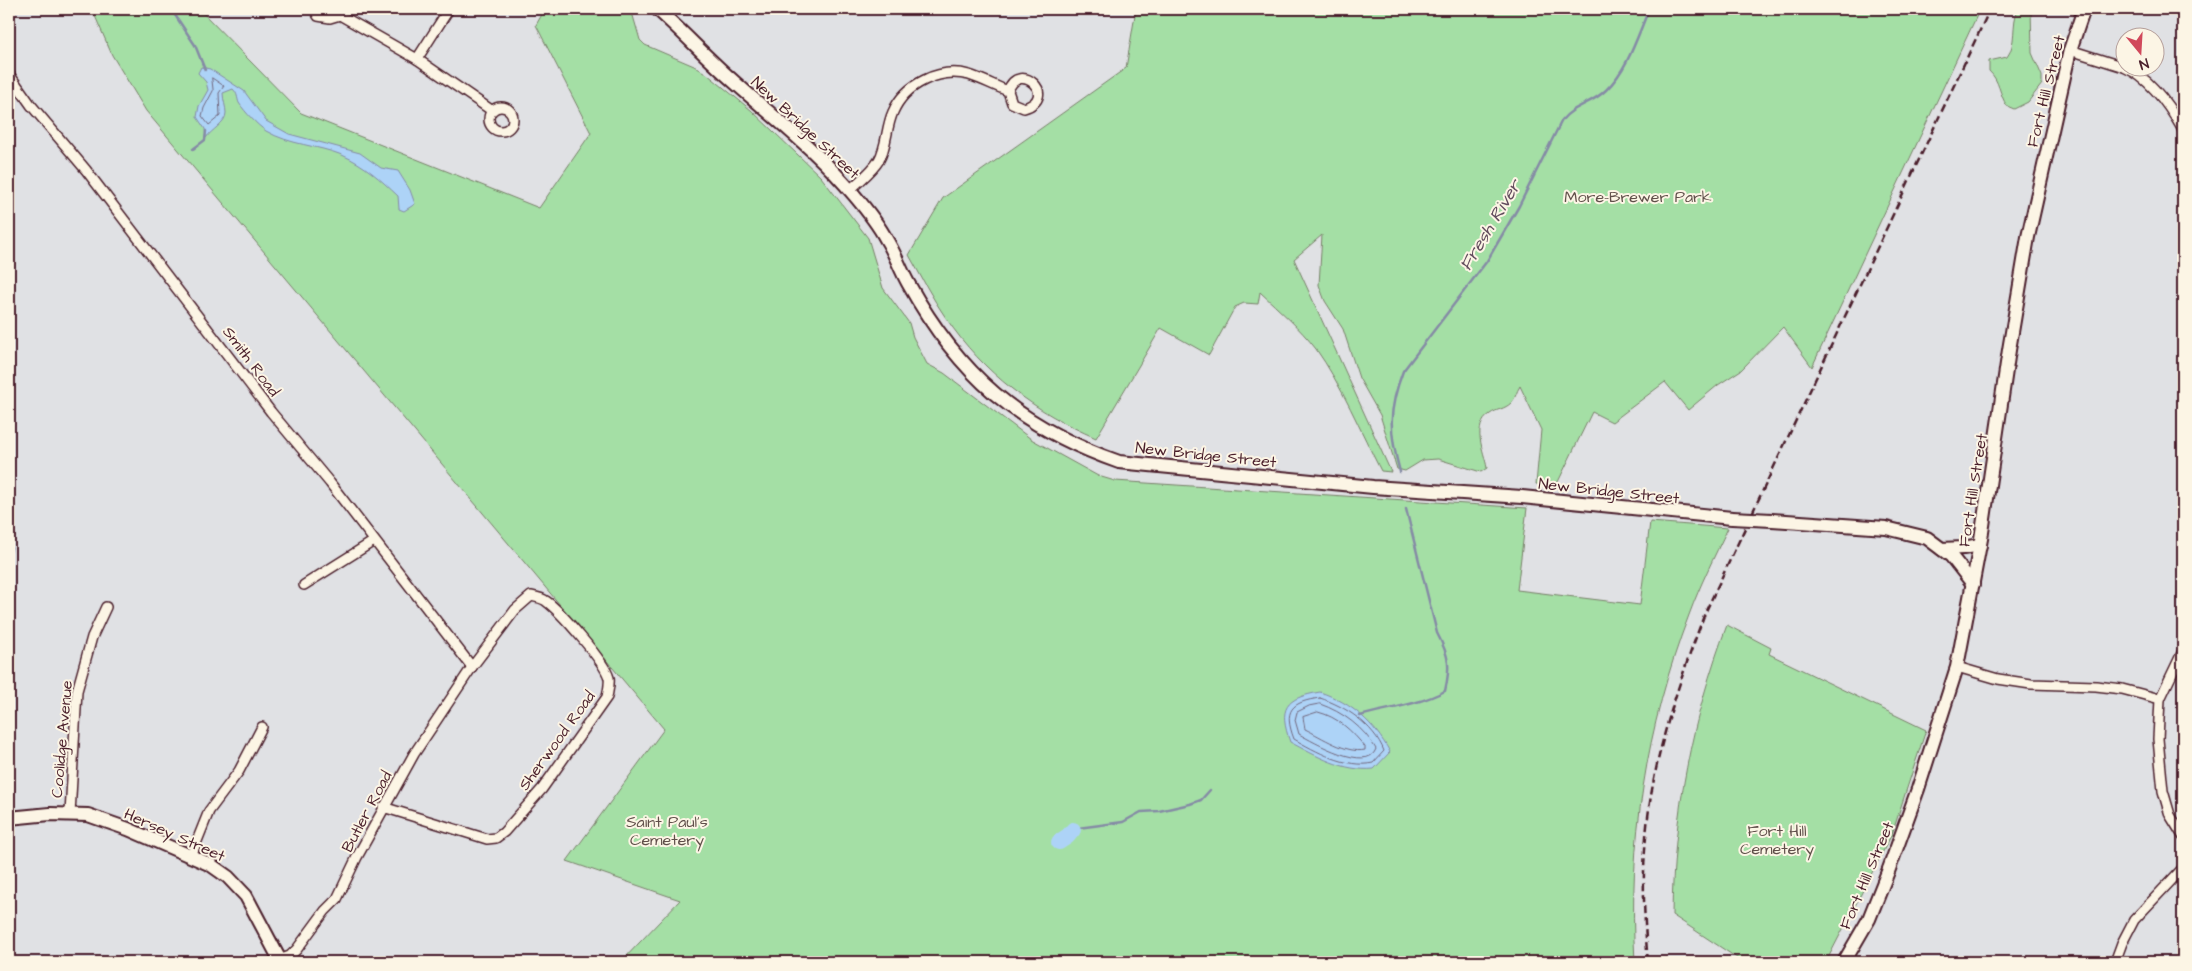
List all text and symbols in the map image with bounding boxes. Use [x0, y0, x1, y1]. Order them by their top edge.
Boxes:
north arrow [2114, 28, 2164, 78]
street label: Fort Hill Street [2021, 32, 2071, 150]
text: N [2136, 53, 2151, 74]
street label: New Bridge Street [745, 71, 865, 185]
water label: Fresh River [1453, 173, 1528, 275]
park label: More-Brewer Park [1564, 186, 1712, 208]
street label: Smith Road [218, 322, 285, 401]
street label: Fort Hill Street [1953, 431, 1993, 549]
street label: New Bridge Street [1134, 437, 1278, 474]
street label: New Bridge Street [1537, 473, 1681, 510]
street label: Coolidge Avenue [46, 679, 79, 799]
street label: Sherwood Road [513, 686, 600, 795]
street label: Butler Road [336, 767, 398, 856]
street label: Hersey Street [120, 803, 229, 868]
park label: Saint Paul's Cemetery [626, 811, 708, 852]
street label: Fort Hill Street [1834, 818, 1900, 932]
park label: Fort Hill Cemetery [1740, 820, 1814, 861]

